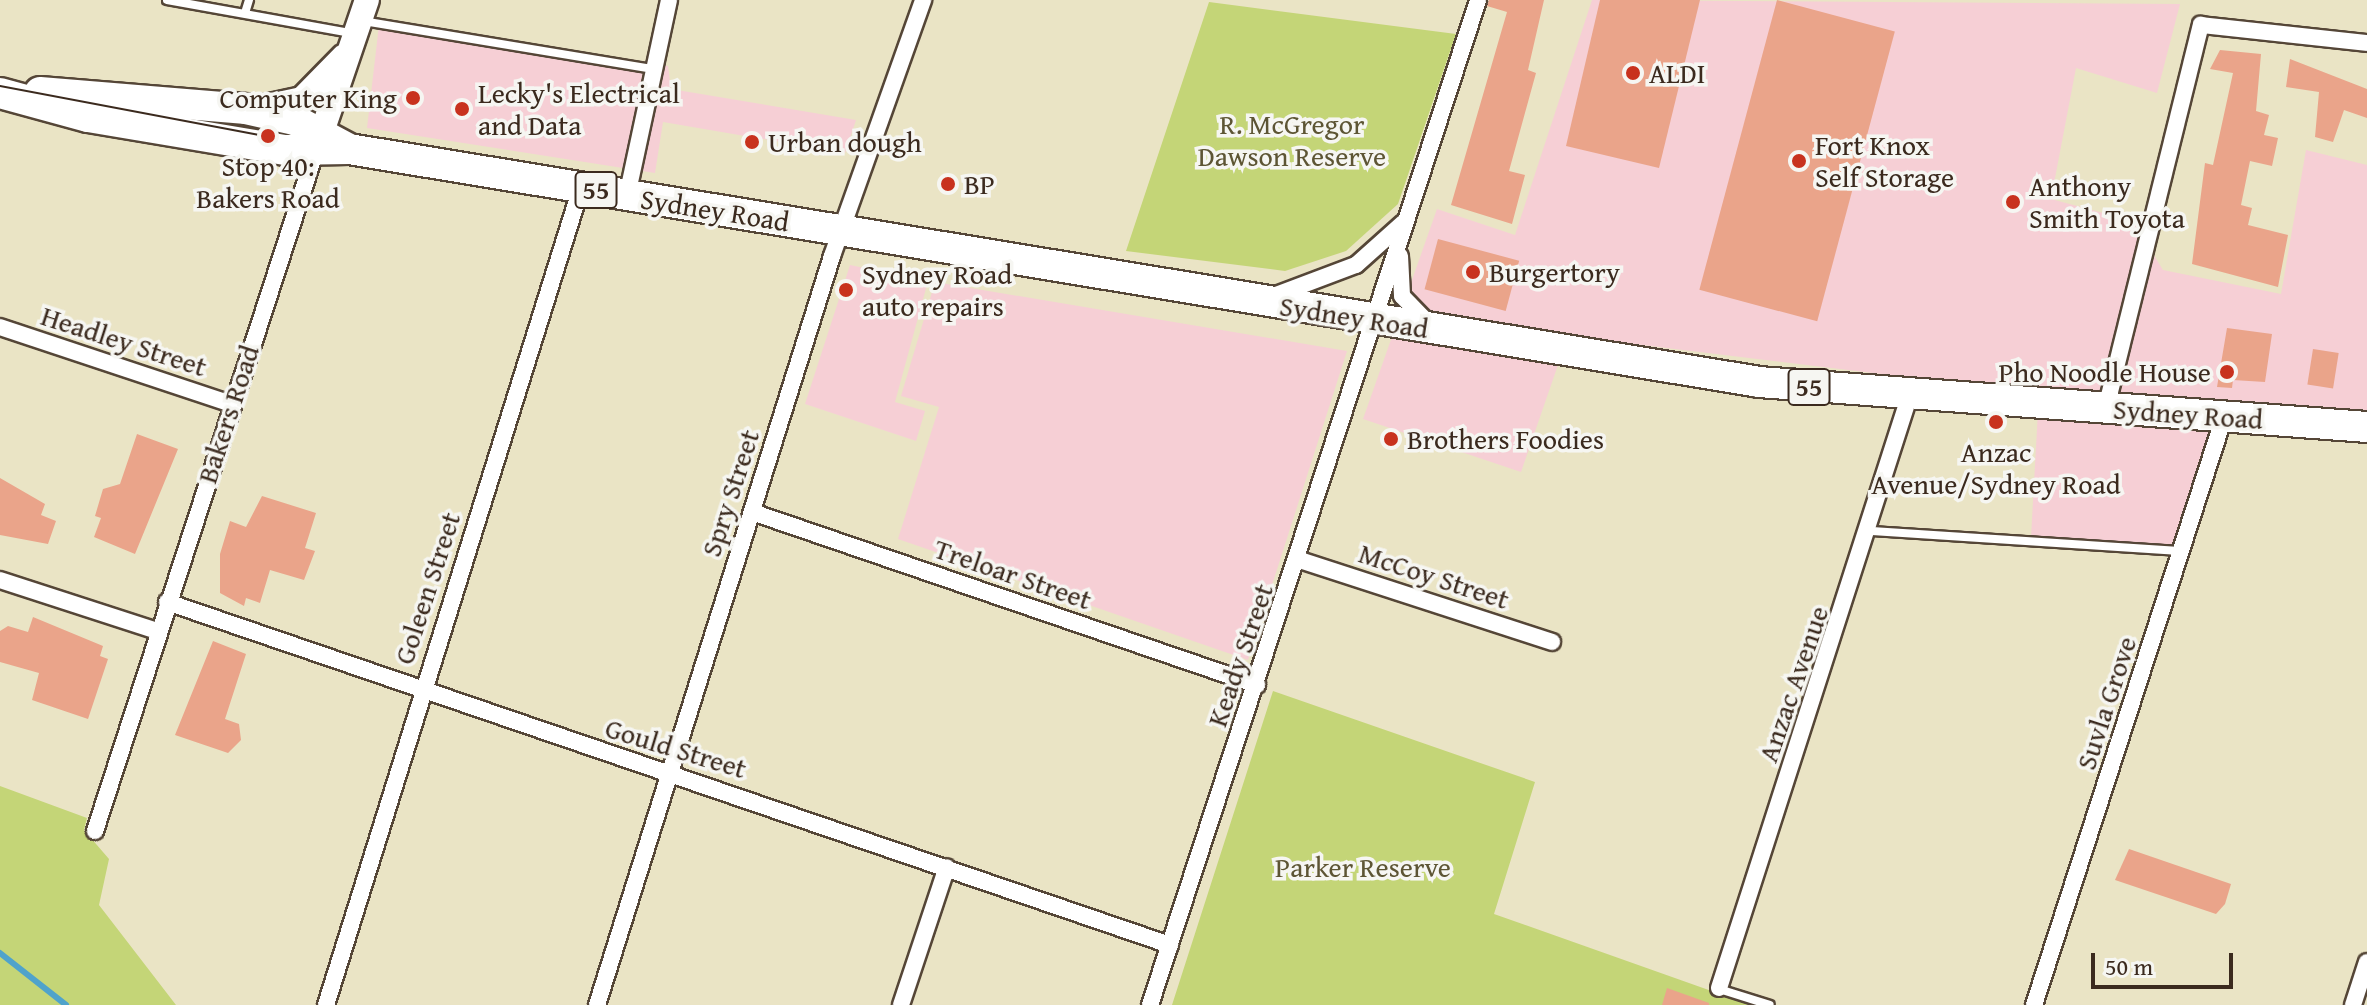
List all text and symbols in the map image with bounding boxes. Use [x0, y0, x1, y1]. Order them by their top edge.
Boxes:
place label: ALDI [1649, 56, 1705, 90]
marker: ALDI [1624, 64, 1642, 82]
place label: Lecky's Electrical and Data [478, 76, 680, 142]
place label: Computer King [220, 81, 397, 115]
marker: Computer King [404, 89, 422, 107]
marker: Lecky's Electrical and Data [453, 100, 471, 118]
park label: R. McGregor Dawson Reserve [1198, 107, 1386, 173]
place label: Urban dough [768, 125, 922, 159]
marker: Stop 40: Bakers Road [259, 127, 277, 145]
place label: Fort Knox Self Storage [1815, 128, 1954, 194]
marker: Urban dough [743, 133, 761, 151]
place label: Stop 40: Bakers Road [196, 149, 340, 215]
marker: Fort Knox Self Storage [1790, 152, 1808, 170]
place label: BP [964, 167, 995, 201]
road number: 55 [574, 168, 618, 212]
place label: Anthony Smith Toyota [2029, 169, 2185, 235]
marker: BP [939, 175, 957, 193]
street label: Sydney Road [638, 182, 792, 238]
marker: Anthony Smith Toyota [2004, 193, 2022, 211]
place label: Burgertory [1489, 255, 1620, 289]
place label: Sydney Road auto repairs [862, 257, 1012, 323]
marker: Burgertory [1464, 263, 1482, 281]
marker: Sydney Road auto repairs [837, 281, 855, 299]
street label: Sydney Road [1277, 289, 1431, 345]
street label: Headley Street [37, 298, 211, 384]
street label: Bakers Road [190, 341, 266, 487]
place label: Pho Noodle House [1999, 355, 2211, 389]
marker: Pho Noodle House [2218, 363, 2236, 381]
road number: 55 [1787, 365, 1831, 409]
street label: Sydney Road [2112, 392, 2264, 436]
marker: Anzac Avenue/Sydney Road [1987, 413, 2005, 431]
place label: Brothers Foodies [1407, 422, 1604, 456]
street label: Spry Street [694, 425, 766, 561]
marker: Brothers Foodies [1382, 430, 1400, 448]
place label: Anzac Avenue/Sydney Road [1871, 435, 2121, 501]
street label: Goleen Street [387, 508, 467, 668]
street label: Treloar Street [930, 531, 1096, 617]
street label: McCoy Street [1355, 536, 1513, 616]
street label: Keady Street [1200, 579, 1280, 731]
street label: Anzac Avenue [1751, 602, 1835, 766]
street label: Suvla Grove [2069, 632, 2143, 774]
street label: Gould Street [601, 711, 751, 785]
park label: Parker Reserve [1275, 850, 1451, 884]
scale bar [2095, 937, 2237, 987]
text: 50 m [2105, 949, 2153, 984]

